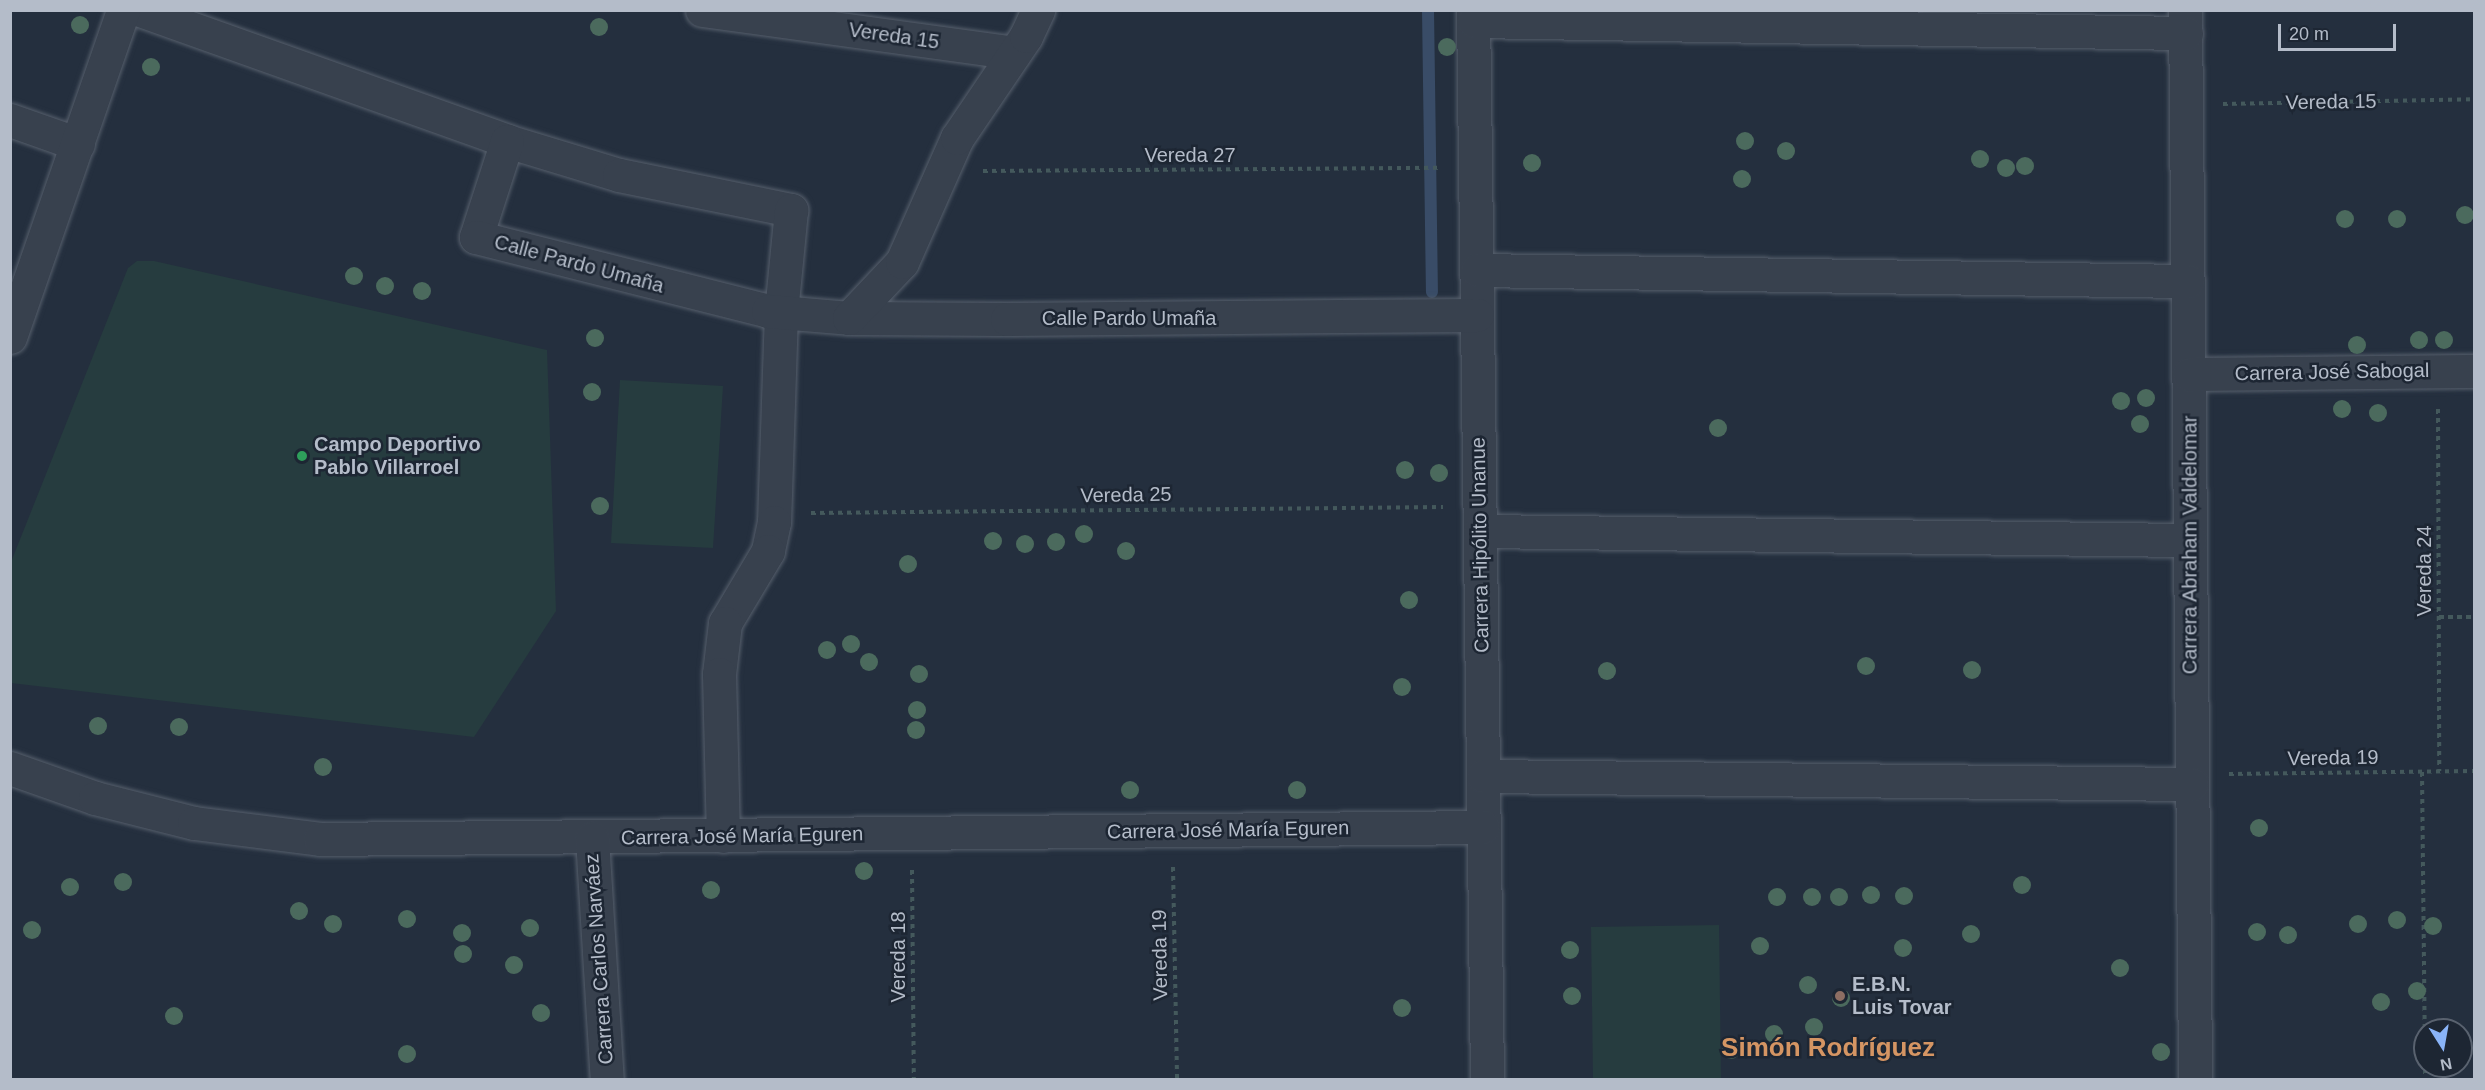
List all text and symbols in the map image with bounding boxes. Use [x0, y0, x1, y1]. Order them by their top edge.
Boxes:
scale bar [2281, 12, 2400, 50]
street label: Vereda 15 [847, 18, 941, 54]
text: 20 m [2289, 24, 2329, 44]
street label: Vereda 15 [2285, 89, 2377, 115]
street label: Vereda 27 [1144, 143, 1236, 167]
street label: Calle Pardo Umaña [492, 230, 666, 298]
street label: Calle Pardo Umaña [1042, 306, 1216, 330]
street label: Carrera José Sabogal [2235, 358, 2429, 386]
street label: Carrera Abraham Valdelomar [2178, 415, 2202, 675]
place label: Campo Deportivo Pablo Villarroel [314, 432, 481, 479]
street label: Carrera Hipólito Unanue [1466, 437, 1494, 653]
marker: Campo Deportivo Pablo Villarroel [295, 449, 309, 463]
street label: Vereda 25 [1080, 482, 1172, 508]
street label: Vereda 24 [2412, 525, 2436, 617]
street label: Vereda 19 [2287, 745, 2379, 771]
street label: Carrera José María Eguren [1107, 816, 1349, 844]
street label: Carrera José María Eguren [621, 822, 863, 850]
street label: Carrera Carlos Narváez [580, 853, 618, 1065]
street label: Vereda 19 [1147, 909, 1173, 1001]
street label: Vereda 18 [886, 911, 910, 1003]
place label: E.B.N. Luis Tovar [1852, 972, 1952, 1019]
marker: E.B.N. Luis Tovar [1833, 989, 1847, 1003]
north arrow [2413, 1018, 2473, 1078]
district label: Simón Rodríguez [1721, 1032, 1935, 1064]
text: N [2439, 1055, 2453, 1074]

